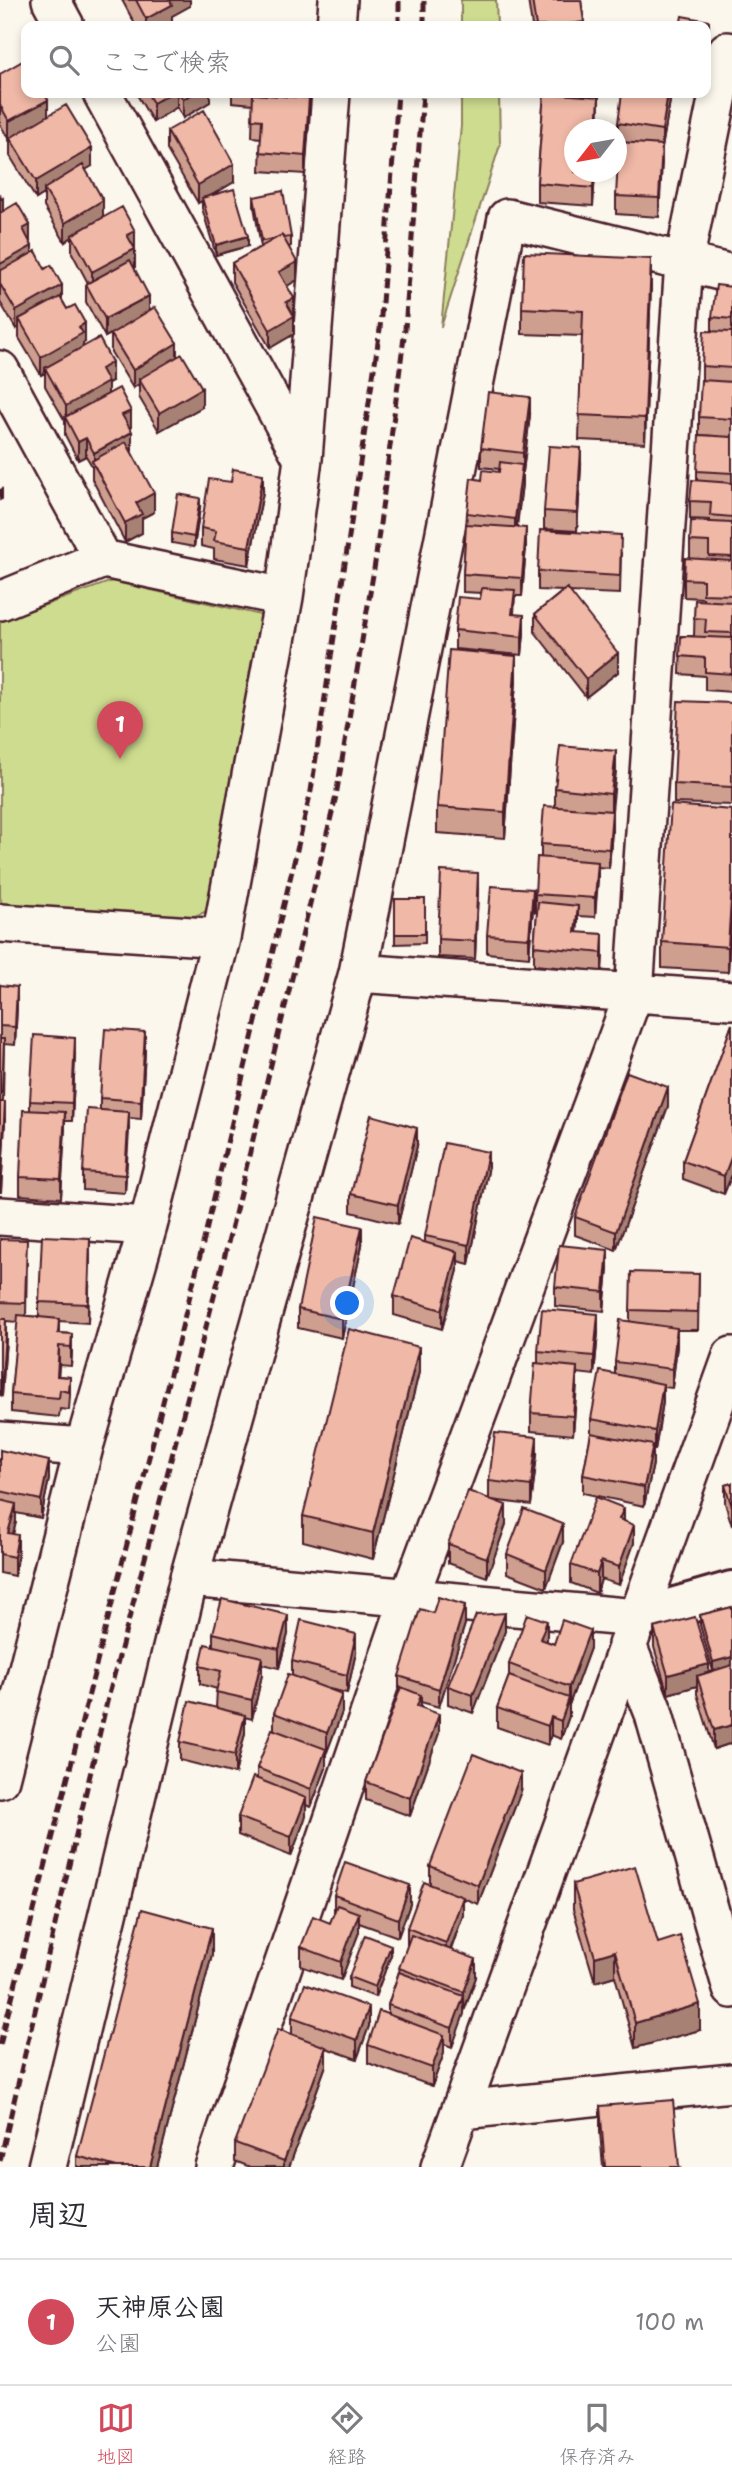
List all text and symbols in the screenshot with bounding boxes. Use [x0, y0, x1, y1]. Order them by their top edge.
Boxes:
search box [21, 21, 711, 98]
icon: search [45, 41, 83, 79]
text: ここで検索 [101, 44, 231, 79]
north arrow [564, 119, 627, 182]
pin: 1 [97, 701, 143, 759]
your location [330, 1286, 364, 1320]
text: 周辺 [28, 2194, 88, 2235]
text: 天神原公園 [95, 2289, 225, 2324]
text: 1 [46, 2307, 56, 2337]
text: 100 m [635, 2307, 704, 2337]
text: 公園 [95, 2328, 141, 2358]
tab: 地図 [97, 2399, 135, 2469]
tab: 経路 [328, 2399, 366, 2469]
tab: 保存済み [559, 2399, 635, 2469]

